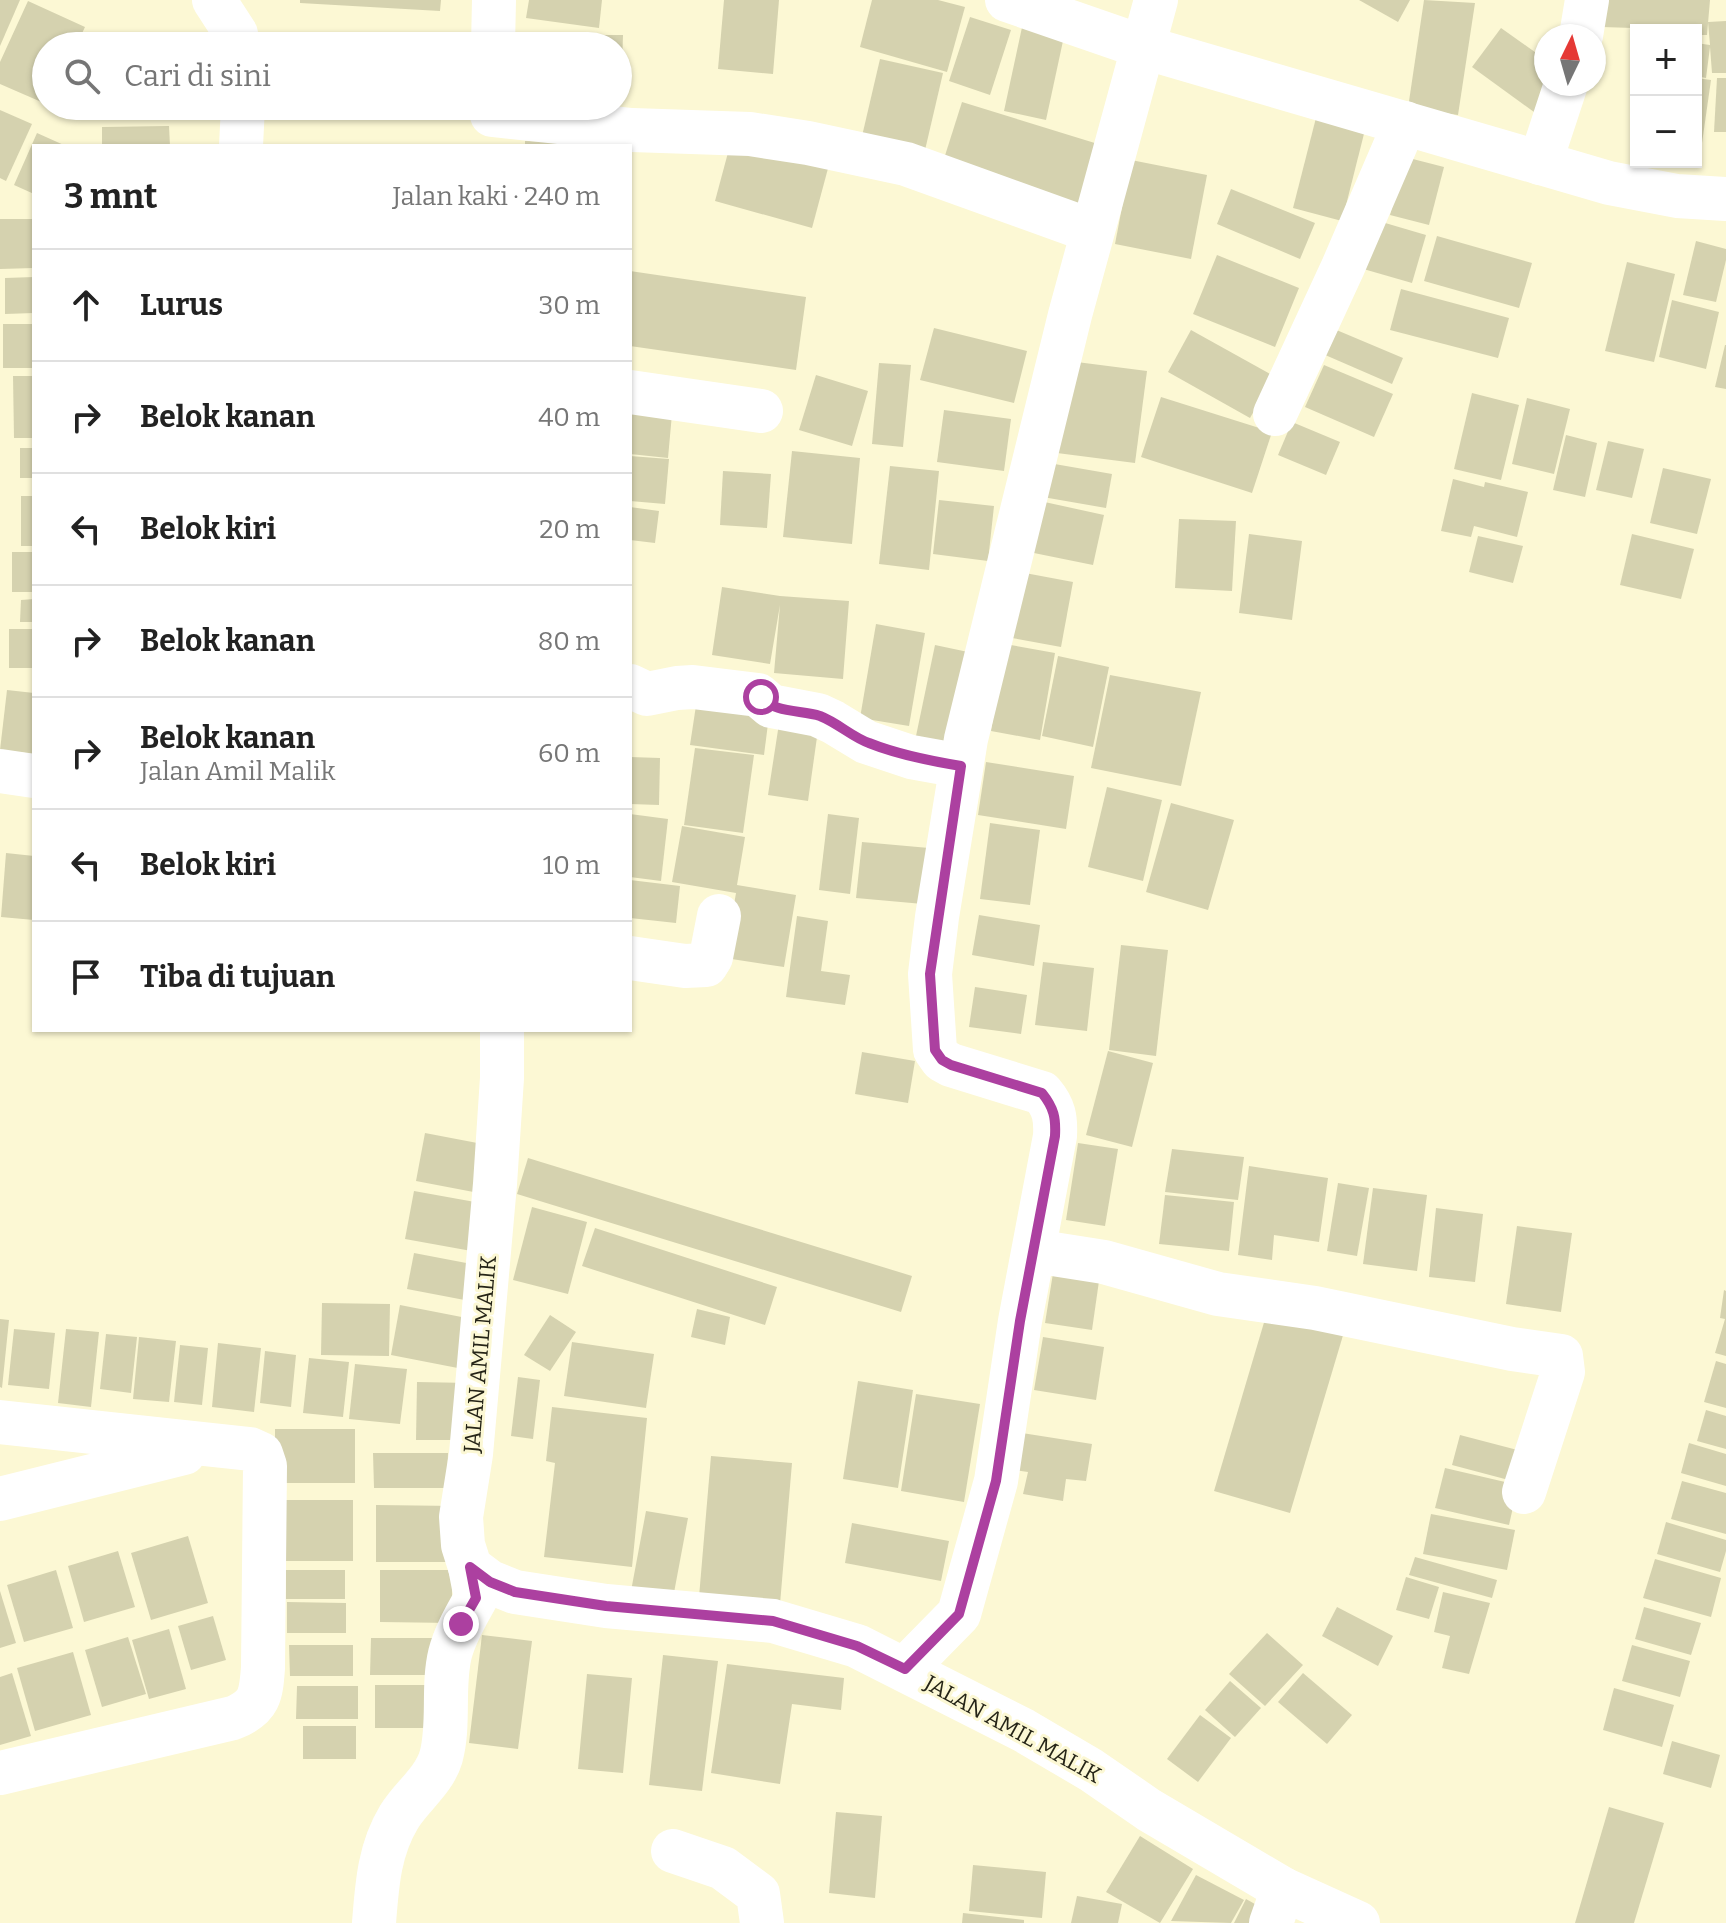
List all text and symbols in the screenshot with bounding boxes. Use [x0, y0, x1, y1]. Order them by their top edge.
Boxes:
north arrow [1534, 24, 1606, 96]
map controls [1630, 24, 1702, 168]
button: + [1630, 24, 1702, 96]
search box [32, 32, 632, 120]
icon: search [60, 54, 104, 98]
text: Cari di sini [124, 58, 271, 94]
button: − [1630, 96, 1702, 168]
text: 3 mnt [64, 176, 157, 217]
text: Jalan kaki · 240 m [393, 181, 600, 212]
icon: ahead [64, 283, 108, 327]
text: Lurus [140, 287, 223, 323]
text: 30 m [539, 290, 600, 321]
icon: right [64, 395, 108, 439]
text: Belok kanan [140, 399, 315, 435]
text: 40 m [538, 402, 600, 433]
icon: left [64, 507, 108, 551]
text: Belok kiri [140, 511, 276, 547]
text: 20 m [539, 514, 600, 545]
icon: right [64, 619, 108, 663]
text: Belok kanan [140, 623, 315, 659]
text: 80 m [538, 626, 600, 657]
route start [743, 679, 779, 715]
text: Belok kanan [140, 720, 315, 756]
icon: right [64, 731, 108, 775]
text: 60 m [538, 738, 600, 769]
text: Jalan Amil Malik [140, 756, 335, 787]
icon: left [64, 843, 108, 887]
text: Belok kiri [140, 847, 276, 883]
text: 10 m [543, 850, 600, 881]
icon: arrive [64, 955, 108, 999]
text: Tiba di tujuan [140, 959, 335, 995]
street label: JALAN AMIL MALIK [458, 1254, 502, 1455]
route end [443, 1606, 479, 1642]
street label: JALAN AMIL MALIK [919, 1669, 1106, 1789]

